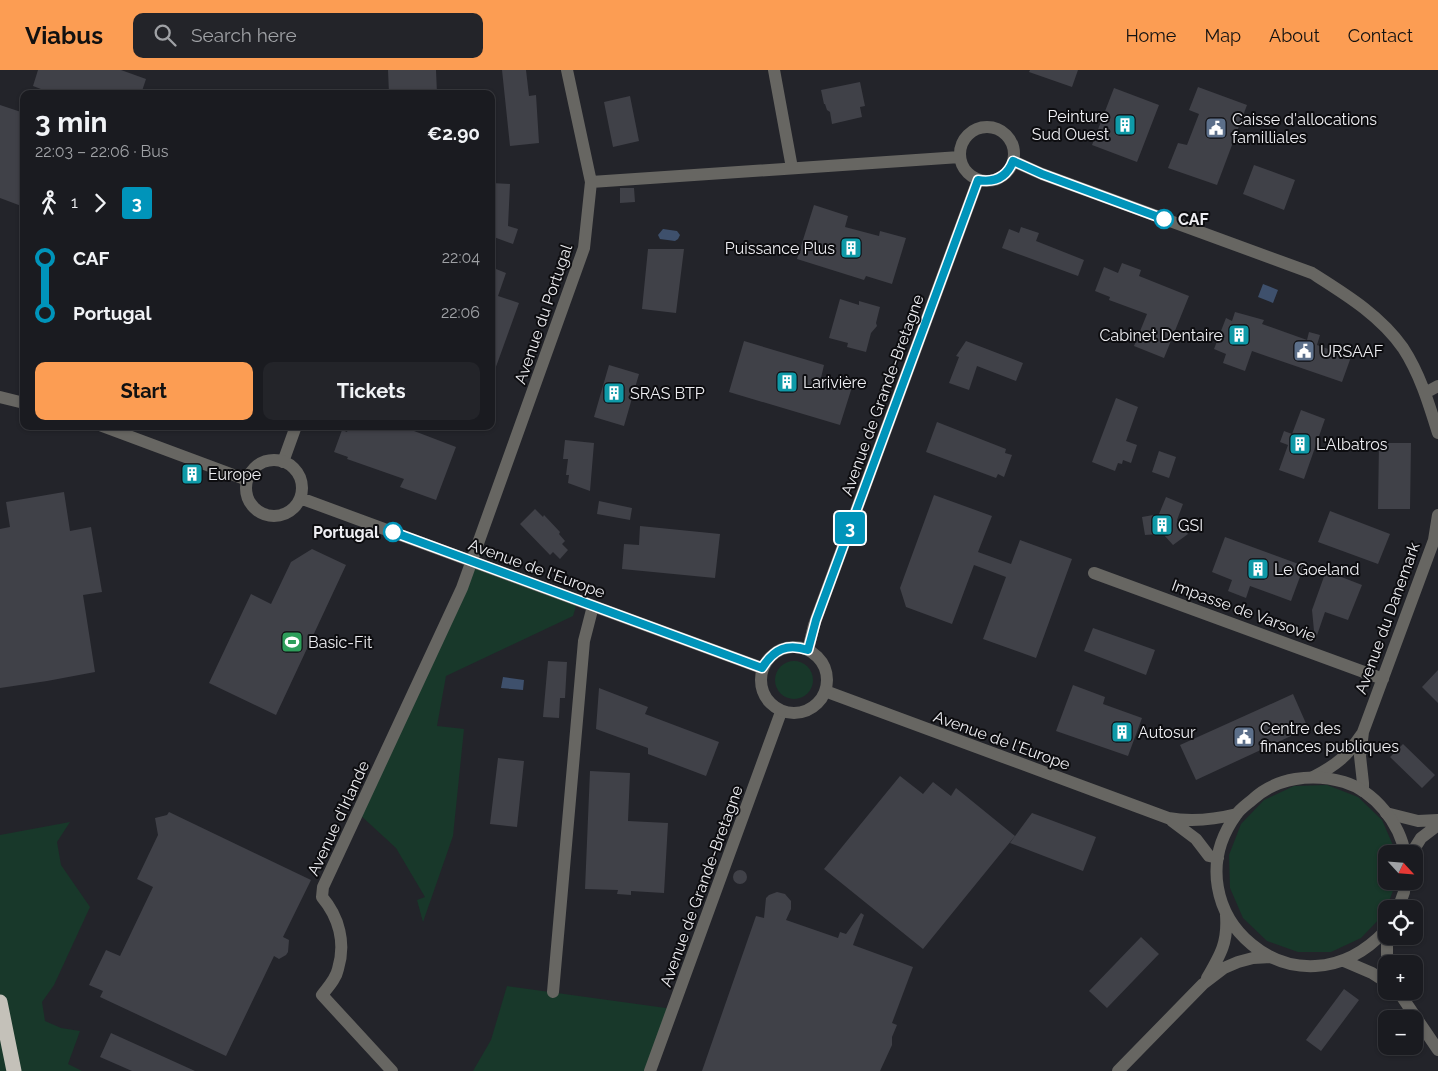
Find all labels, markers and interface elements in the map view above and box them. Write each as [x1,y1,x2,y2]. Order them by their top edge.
search box [133,13,483,58]
text: Viabus [25,21,103,50]
icon: search [151,21,179,49]
text: Search here [191,24,297,46]
text: Home [1125,25,1176,46]
text: Map [1204,25,1241,46]
text: About [1269,25,1320,46]
text: Contact [1348,25,1413,46]
text: 3 min [35,106,107,139]
place label: Peinture Sud Ouest [1032,107,1110,144]
place label: Caisse d'allocations familliales [1232,110,1377,147]
building icon: Peinture Sud Ouest [1113,113,1137,137]
public building icon: Caisse d'allocations familliales [1204,116,1228,140]
text: €2.90 [427,122,480,144]
text: 22:03 – 22:06 · Bus [35,142,169,161]
icon: walk [35,189,63,217]
icon: forward [86,189,114,217]
text: 3 [132,192,142,213]
text: 1 [71,193,78,212]
marker: CAF [1154,209,1174,229]
place label: CAF [1178,210,1209,229]
building icon: Puissance Plus [839,236,863,260]
place label: Puissance Plus [725,239,835,258]
street label: Avenue du Portugal [511,241,577,387]
text: CAF [73,247,110,269]
text: 22:04 [442,248,480,267]
street label: Avenue de Grande-Bretagne [837,292,928,498]
text: Portugal [73,302,152,324]
text: 22:06 [441,303,480,322]
building icon: Cabinet Dentaire [1227,323,1251,347]
place label: Cabinet Dentaire [1099,326,1223,345]
public building icon: URSAAF [1292,339,1316,363]
place label: URSAAF [1320,342,1383,361]
button: Start [35,362,253,420]
button: Tickets [263,362,480,420]
building icon: Larivière [775,370,799,394]
place label: Larivière [803,373,866,392]
building icon: SRAS BTP [602,381,626,405]
place label: SRAS BTP [630,384,705,403]
building icon: L'Albatros [1288,432,1312,456]
place label: L'Albatros [1316,435,1388,454]
building icon: Europe [180,462,204,486]
place label: Europe [208,465,261,484]
line badge: 3 [834,512,866,544]
building icon: GSI [1150,513,1174,537]
place label: GSI [1178,516,1203,535]
text: 3 [845,517,855,538]
marker: Portugal [383,522,403,542]
place label: Portugal [313,523,380,542]
street label: Avenue de l'Europe [466,535,608,602]
street label: Avenue du Danemark [1351,539,1424,697]
building icon: Le Goeland [1246,557,1270,581]
place label: Le Goeland [1274,560,1359,579]
street label: Impasse de Varsovie [1169,576,1318,645]
sports icon: Basic-Fit [280,630,304,654]
place label: Basic-Fit [308,633,373,652]
street label: Avenue de l'Europe [931,707,1073,774]
place label: Centre des finances publiques [1260,719,1399,756]
building icon: Autosur [1110,720,1134,744]
place label: Autosur [1138,723,1196,742]
public building icon: Centre des finances publiques [1232,725,1256,749]
street label: Avenue d'Irlande [304,758,373,879]
street label: Avenue de Grande-Bretagne [656,783,747,989]
north arrow [1378,845,1422,890]
map controls [1378,845,1423,1055]
button: locate [1378,900,1423,945]
button: + [1378,955,1423,1000]
button: − [1378,1010,1423,1055]

